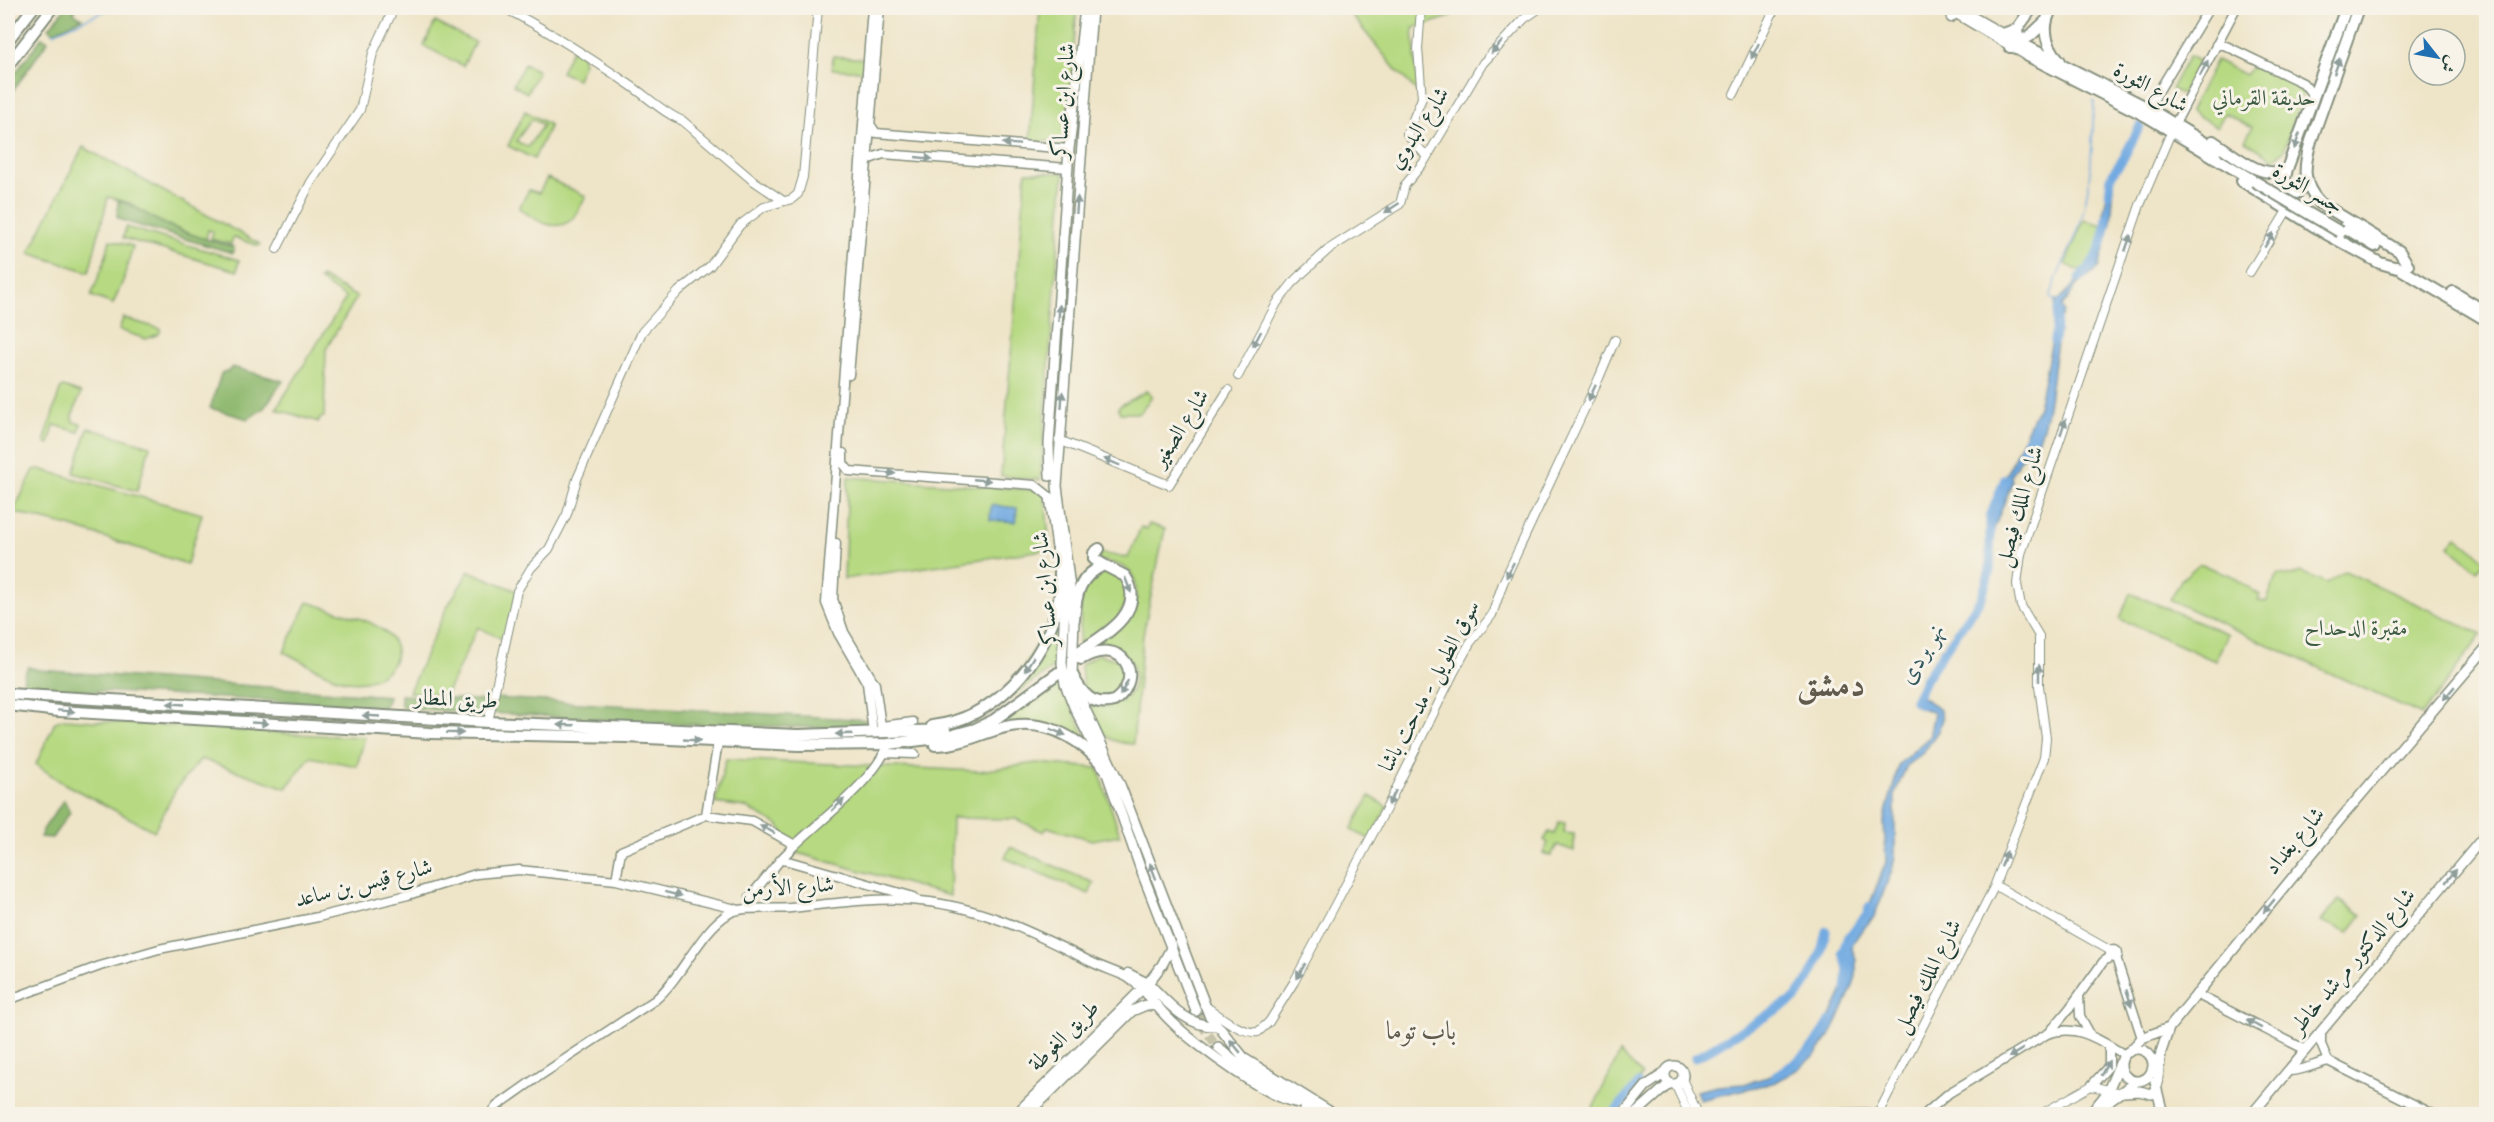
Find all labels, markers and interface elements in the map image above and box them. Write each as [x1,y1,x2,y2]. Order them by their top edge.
north arrow [2407,27,2467,87]
one-way arrow [1491,39,1504,54]
street label: شارع ابن عساكر [1045,42,1085,162]
one-way arrow [1750,42,1759,59]
text: ش [2434,51,2462,76]
street label: شارع الثورة [2107,55,2193,123]
one-way arrow [2332,57,2342,75]
one-way arrow [2199,60,2209,77]
street label: شارع البدوي [1381,81,1459,177]
park label: حديقة القرماني [2212,84,2316,116]
one-way arrow [2291,132,2301,150]
one-way arrow [1001,139,1020,149]
one-way arrow [914,153,933,163]
street label: جسر الثورة [2265,156,2349,224]
one-way arrow [1072,196,1082,215]
one-way arrow [1384,203,1401,214]
one-way arrow [2264,231,2274,248]
one-way arrow [2124,234,2133,252]
one-way arrow [1055,303,1064,322]
one-way arrow [1252,331,1262,348]
street label: شارع الصغير [1144,383,1219,476]
one-way arrow [1588,385,1597,402]
one-way arrow [1057,390,1067,409]
one-way arrow [2059,418,2069,436]
street label: شارع الملك فيصل [1988,443,2054,571]
one-way arrow [1104,458,1121,467]
one-way arrow [877,468,896,478]
one-way arrow [973,476,992,485]
street label: شارع ابن عساكر [1026,530,1068,650]
one-way arrow [1505,561,1515,579]
one-way arrow [1124,576,1134,594]
street label: سوق الطويل - مدحت باشا [1372,595,1490,779]
park label: مقبرة الدحداح [2304,614,2408,647]
water label: نهر بردى [1891,617,1955,691]
one-way arrow [1024,656,1035,672]
district label: دمشق [1797,662,1865,711]
one-way arrow [2034,663,2044,682]
one-way arrow [1119,680,1129,697]
street label: طريق المطار [411,683,499,719]
one-way arrow [2443,685,2456,700]
one-way arrow [167,700,186,709]
one-way arrow [56,707,75,716]
one-way arrow [361,711,380,720]
one-way arrow [251,718,270,727]
one-way arrow [556,721,575,730]
one-way arrow [1049,727,1067,737]
one-way arrow [446,728,465,738]
one-way arrow [835,729,854,739]
one-way arrow [682,736,701,745]
one-way arrow [1387,790,1396,807]
one-way arrow [830,798,845,812]
street label: شارع بغداد [2258,801,2334,883]
one-way arrow [758,824,775,834]
one-way arrow [2000,850,2009,868]
street label: شارع قيس بن ساعد [292,852,436,918]
one-way arrow [1148,862,1157,880]
street label: شارع الأرمن [741,868,835,908]
one-way arrow [2444,869,2457,884]
street label: شارع الدكتور مرشد خاطر [2282,882,2425,1044]
one-way arrow [664,889,682,899]
one-way arrow [2262,898,2275,914]
street label: شارع الملك فيصل [1887,914,1971,1040]
one-way arrow [1296,963,1306,980]
one-way arrow [2125,989,2134,1007]
street label: طريق الغوطة [1022,994,1108,1080]
district label: باب توما [1386,1014,1456,1051]
one-way arrow [2245,1019,2262,1029]
one-way arrow [1228,1038,1241,1054]
one-way arrow [2008,1048,2024,1059]
one-way arrow [2100,1059,2110,1076]

